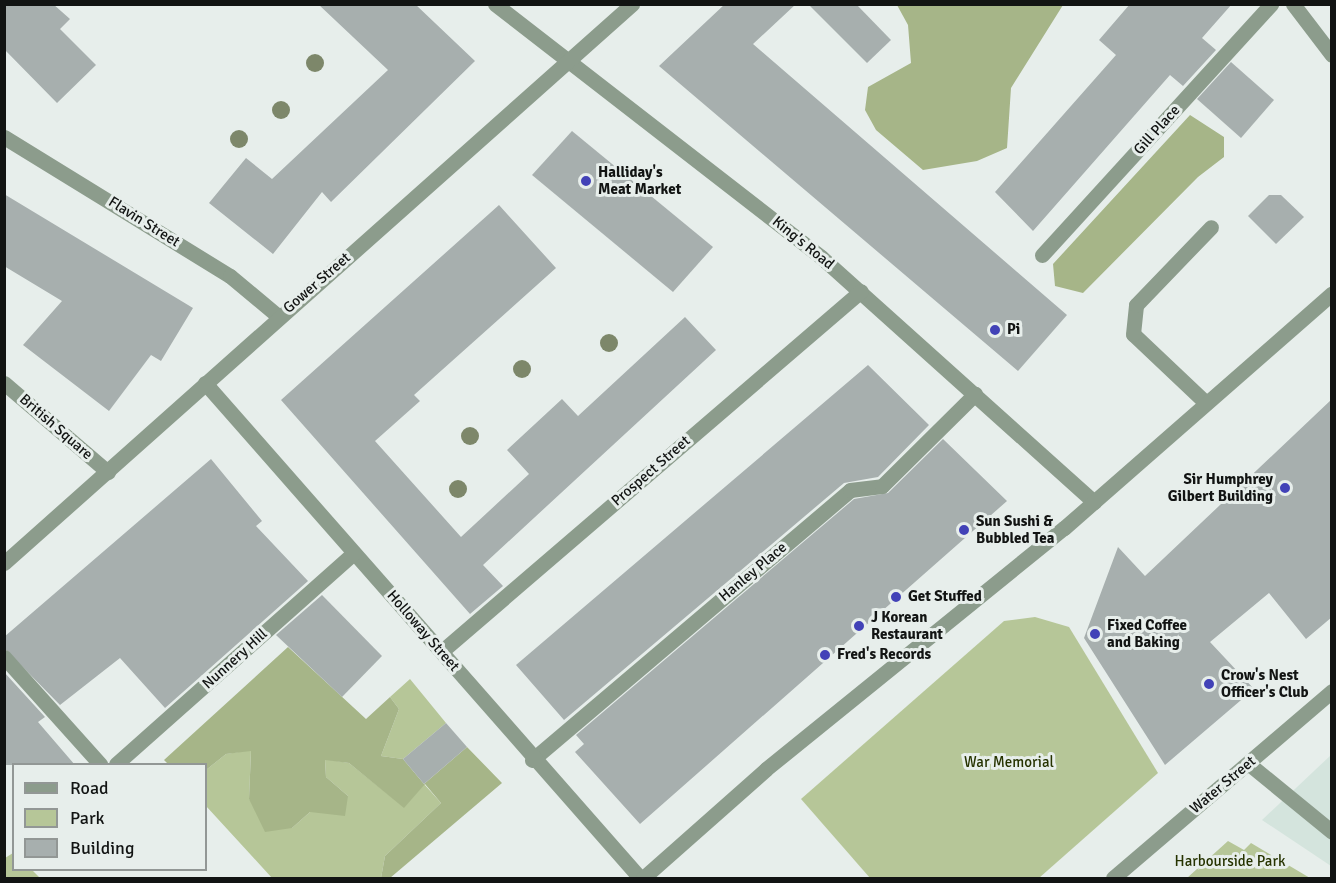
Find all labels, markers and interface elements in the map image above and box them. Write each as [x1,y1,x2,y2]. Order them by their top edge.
street label: Gill Place [1130,101,1184,159]
place label: Halliday's Meat Market [598,163,681,198]
marker: Halliday's Meat Market [579,174,593,188]
street label: Flavin Street [105,193,183,251]
street label: King's Road [769,213,837,273]
street label: Gower Street [280,249,354,317]
place label: Pi [1007,321,1020,339]
marker: Pi [988,323,1002,337]
street label: British Square [16,390,96,464]
street label: Prospect Street [608,432,694,510]
place label: Sir Humphrey Gilbert Building [1168,470,1273,505]
marker: Sir Humphrey Gilbert Building [1278,481,1292,495]
place label: Sun Sushi & Bubbled Tea [976,512,1054,547]
marker: Sun Sushi & Bubbled Tea [957,523,971,537]
street label: Hanley Place [716,539,790,605]
street label: Holloway Street [383,587,463,675]
place label: Get Stuffed [908,588,982,606]
marker: Get Stuffed [889,590,903,604]
place label: J Korean Restaurant [871,608,943,643]
place label: Fixed Coffee and Baking [1107,616,1187,651]
marker: J Korean Restaurant [852,619,866,633]
street label: Nunnery Hill [199,625,271,693]
marker: Fixed Coffee and Baking [1088,627,1102,641]
place label: Fred's Records [837,646,931,664]
marker: Fred's Records [818,648,832,662]
place label: Crow's Nest Officer's Club [1221,666,1309,701]
marker: Crow's Nest Officer's Club [1202,677,1216,691]
street label: Water Street [1187,752,1259,818]
park label: War Memorial [964,754,1054,772]
legend [12,763,207,871]
text: Road [70,777,109,799]
text: Park [70,807,105,829]
text: Building [70,837,134,859]
park label: Harbourside Park [1175,853,1285,871]

